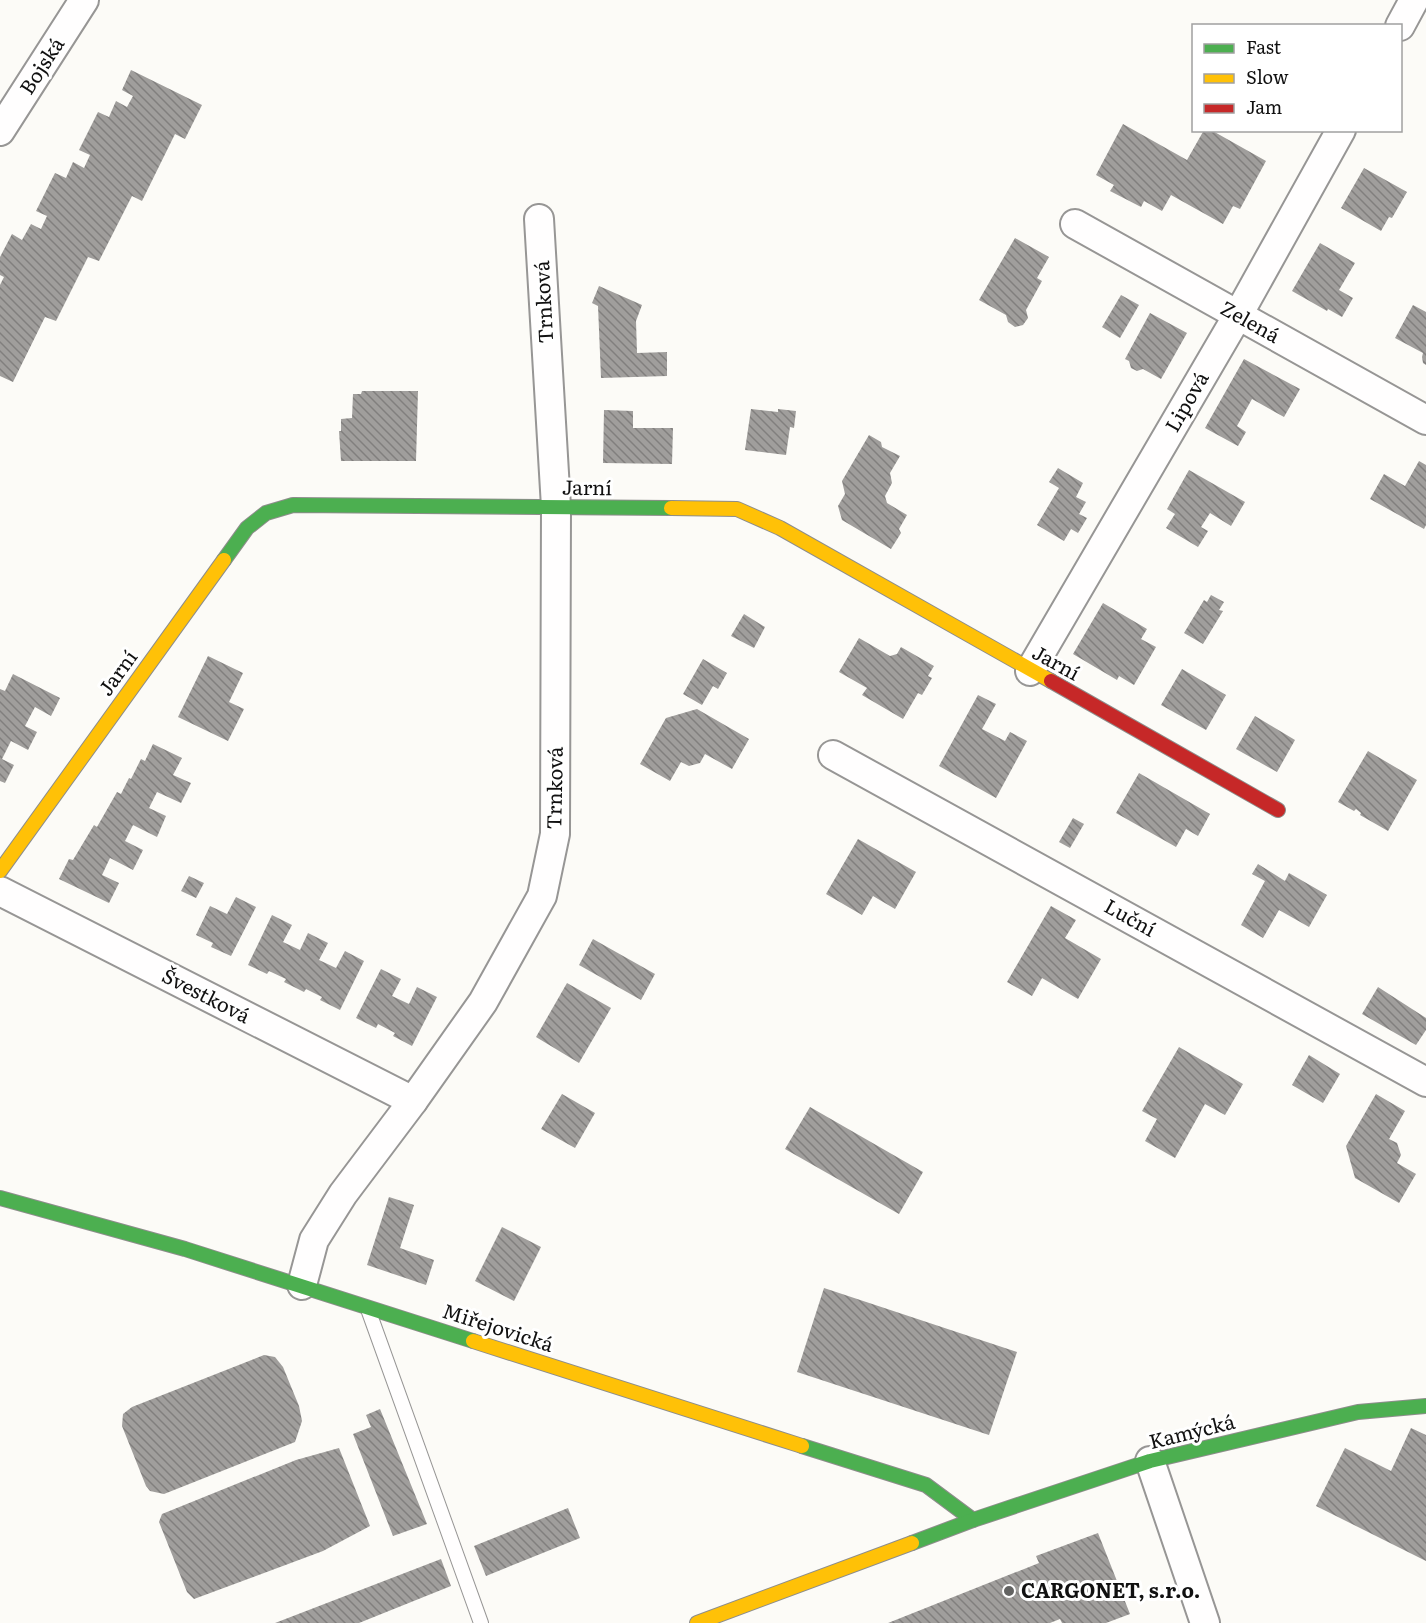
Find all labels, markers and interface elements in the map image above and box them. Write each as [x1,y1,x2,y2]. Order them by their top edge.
legend [1192,24,1402,132]
street label: Bojská [11,30,70,100]
text: Fast [1246,33,1282,60]
text: Slow [1246,63,1289,90]
text: Jam [1246,93,1282,120]
street label: Trnková [525,260,559,344]
street label: Zelená [1216,292,1286,349]
street label: Lipová [1156,365,1215,437]
street label: Jarní [562,471,613,501]
street label: Jarní [1028,636,1087,687]
street label: Jarní [89,642,143,701]
street label: Trnková [537,746,569,830]
street label: Luční [1100,890,1163,943]
street label: Švestková [157,959,257,1029]
street label: Miřejovická [439,1294,558,1358]
street label: Kamýcká [1145,1405,1238,1455]
place label: CARGONET, s.r.o. [1021,1574,1200,1604]
marker: CARGONET, s.r.o. [1002,1584,1016,1598]

